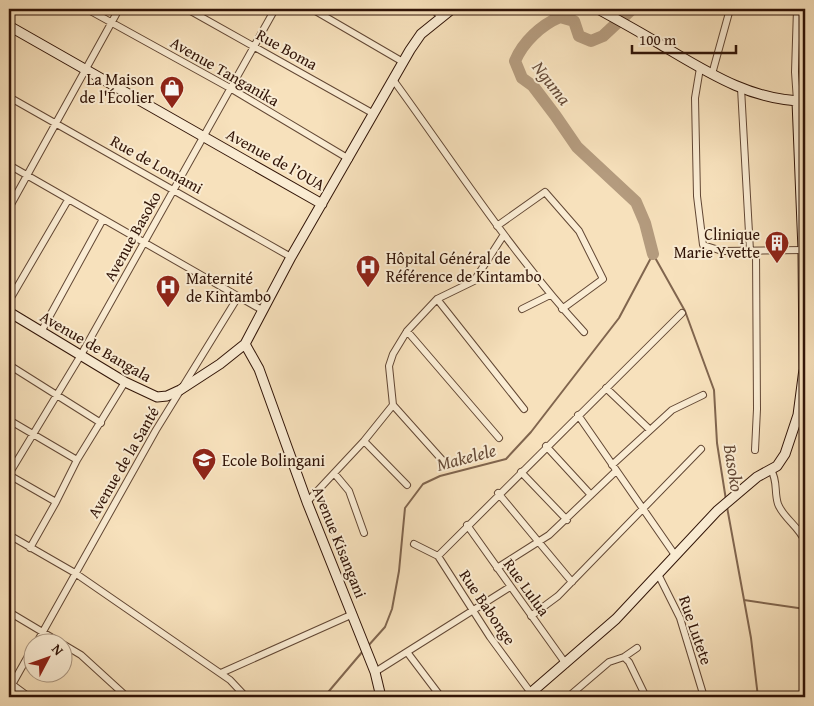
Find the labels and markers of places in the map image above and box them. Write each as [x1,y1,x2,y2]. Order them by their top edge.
place label: La Maison de l'Écolier [79,67,154,109]
shop icon: La Maison de l'Écolier [159,75,185,109]
place label: Clinique Marie Yvette [674,222,760,264]
building icon: Clinique Marie Yvette [764,230,790,264]
place label: Hôpital Général de Référence de Kintambo [386,246,542,288]
hospital icon: Hôpital Général de Référence de Kintambo [355,254,381,288]
place label: Maternité de Kintambo [186,266,271,308]
hospital icon: Maternité de Kintambo [155,274,181,308]
school or university icon: Ecole Bolingani [191,447,217,481]
place label: Ecole Bolingani [222,448,326,472]

